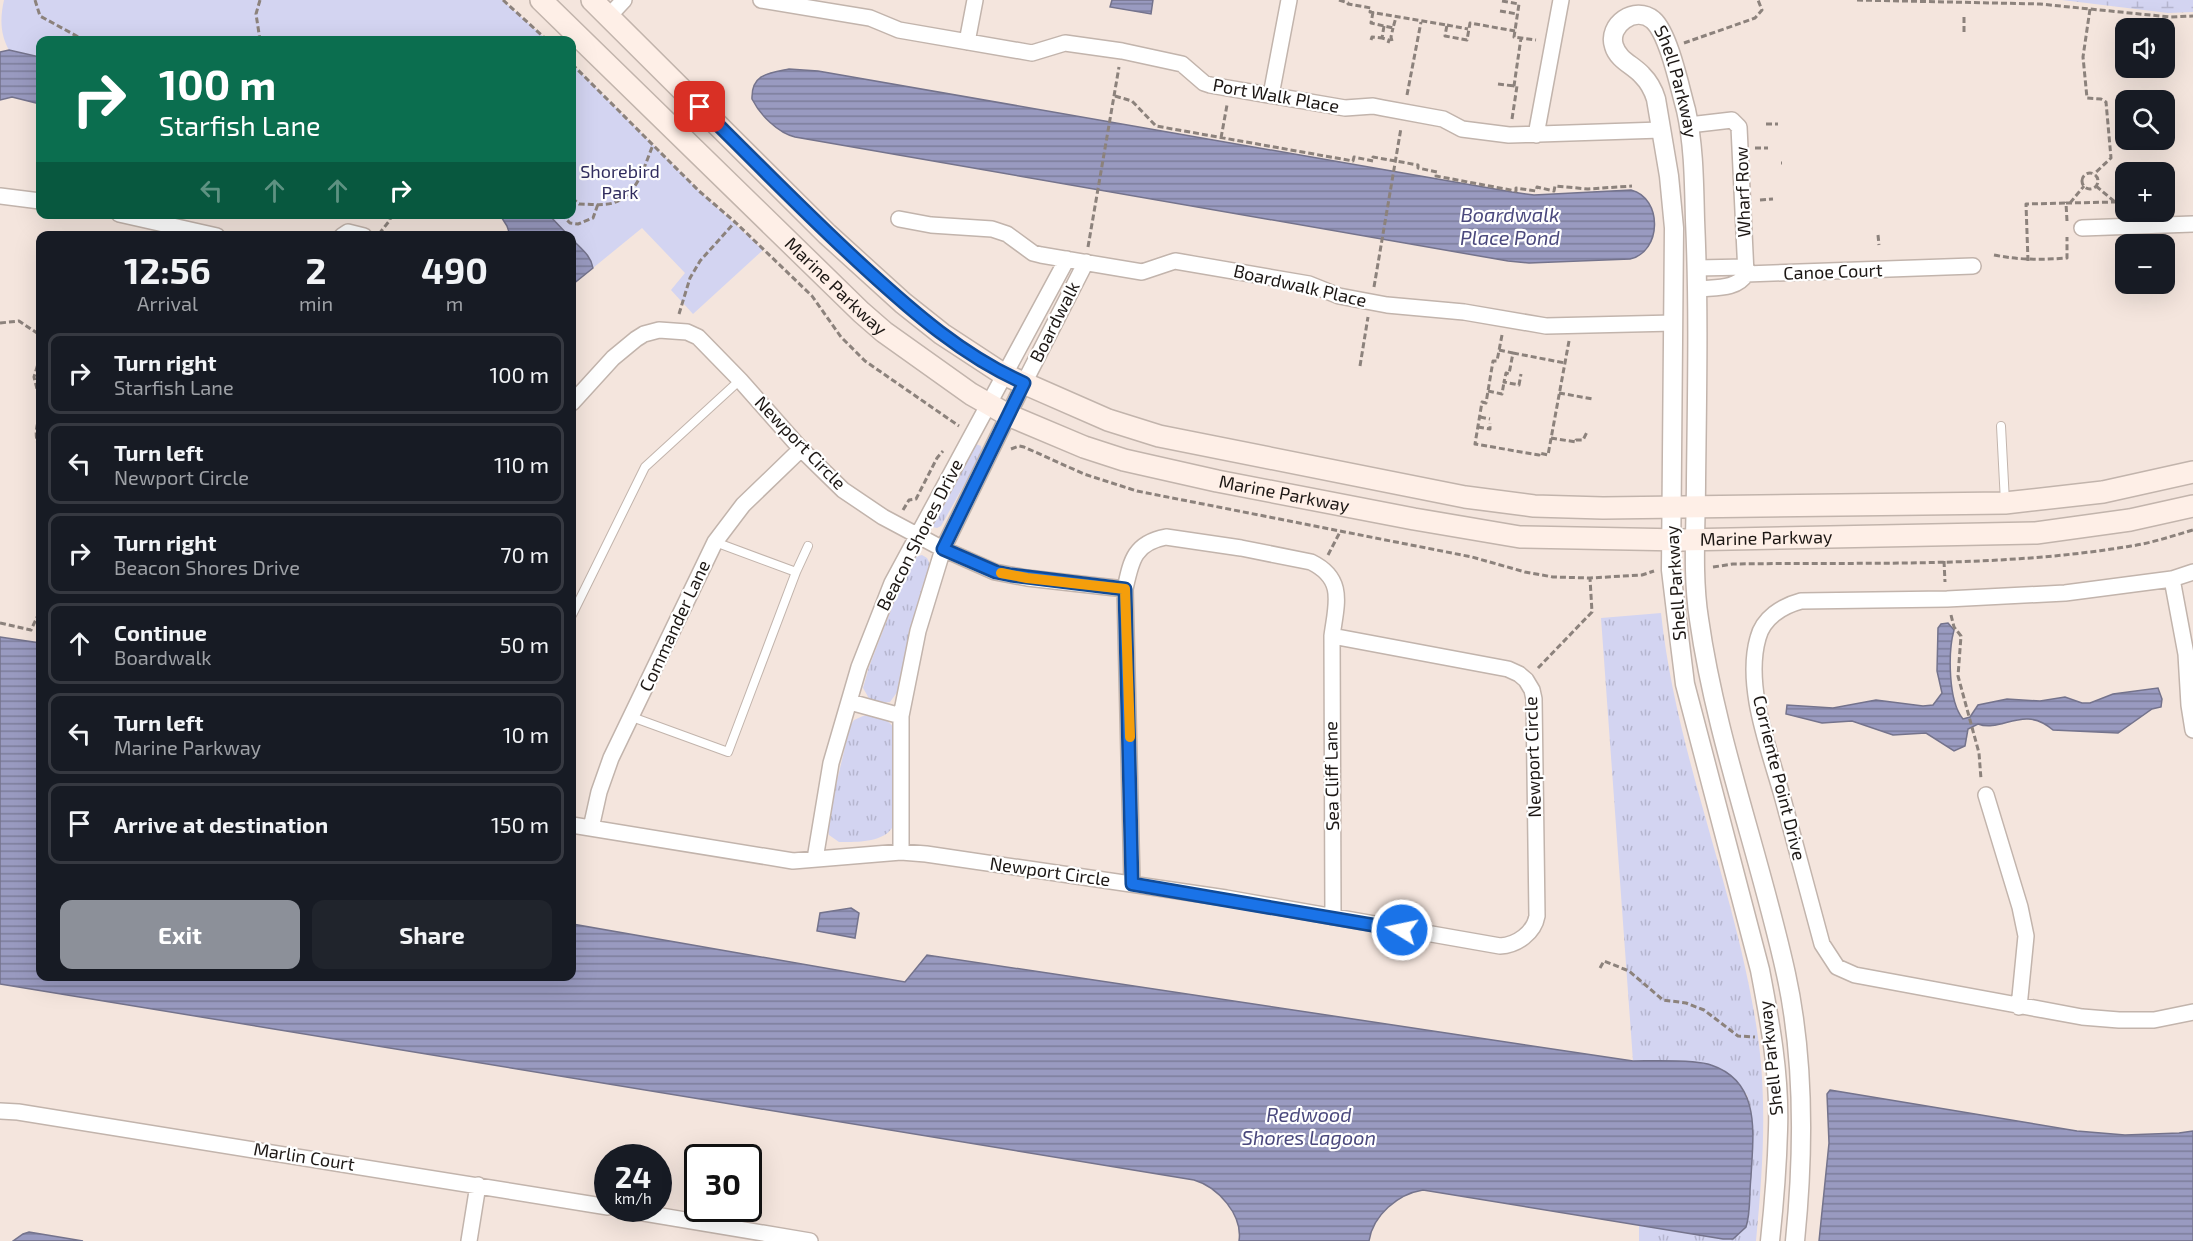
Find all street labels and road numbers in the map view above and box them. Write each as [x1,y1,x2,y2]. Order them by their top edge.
street label: Shell Parkway [1650,21,1703,140]
street label: Port Walk Place [1211,73,1341,117]
street label: Wharf Row [1729,146,1755,238]
street label: Marine Parkway [781,232,892,340]
street label: Canoe Court [1783,258,1883,284]
street label: Boardwalk Place [1232,259,1369,311]
street label: Boardwalk [1024,277,1084,366]
street label: Newport Circle [751,391,851,494]
street label: Beacon Shores Drive [871,455,967,614]
street label: Marine Parkway [1217,470,1352,516]
street label: Shell Parkway [1660,524,1690,641]
street label: Marine Parkway [1700,525,1833,550]
street label: Commander Lane [634,556,714,695]
street label: Corriente Point Drive [1749,693,1811,863]
street label: Newport Circle [1519,696,1545,818]
street label: Sea Cliff Lane [1319,721,1343,831]
street label: Newport Circle [988,852,1112,890]
street label: Shell Parkway [1753,999,1787,1117]
street label: Marlin Court [252,1137,356,1175]

